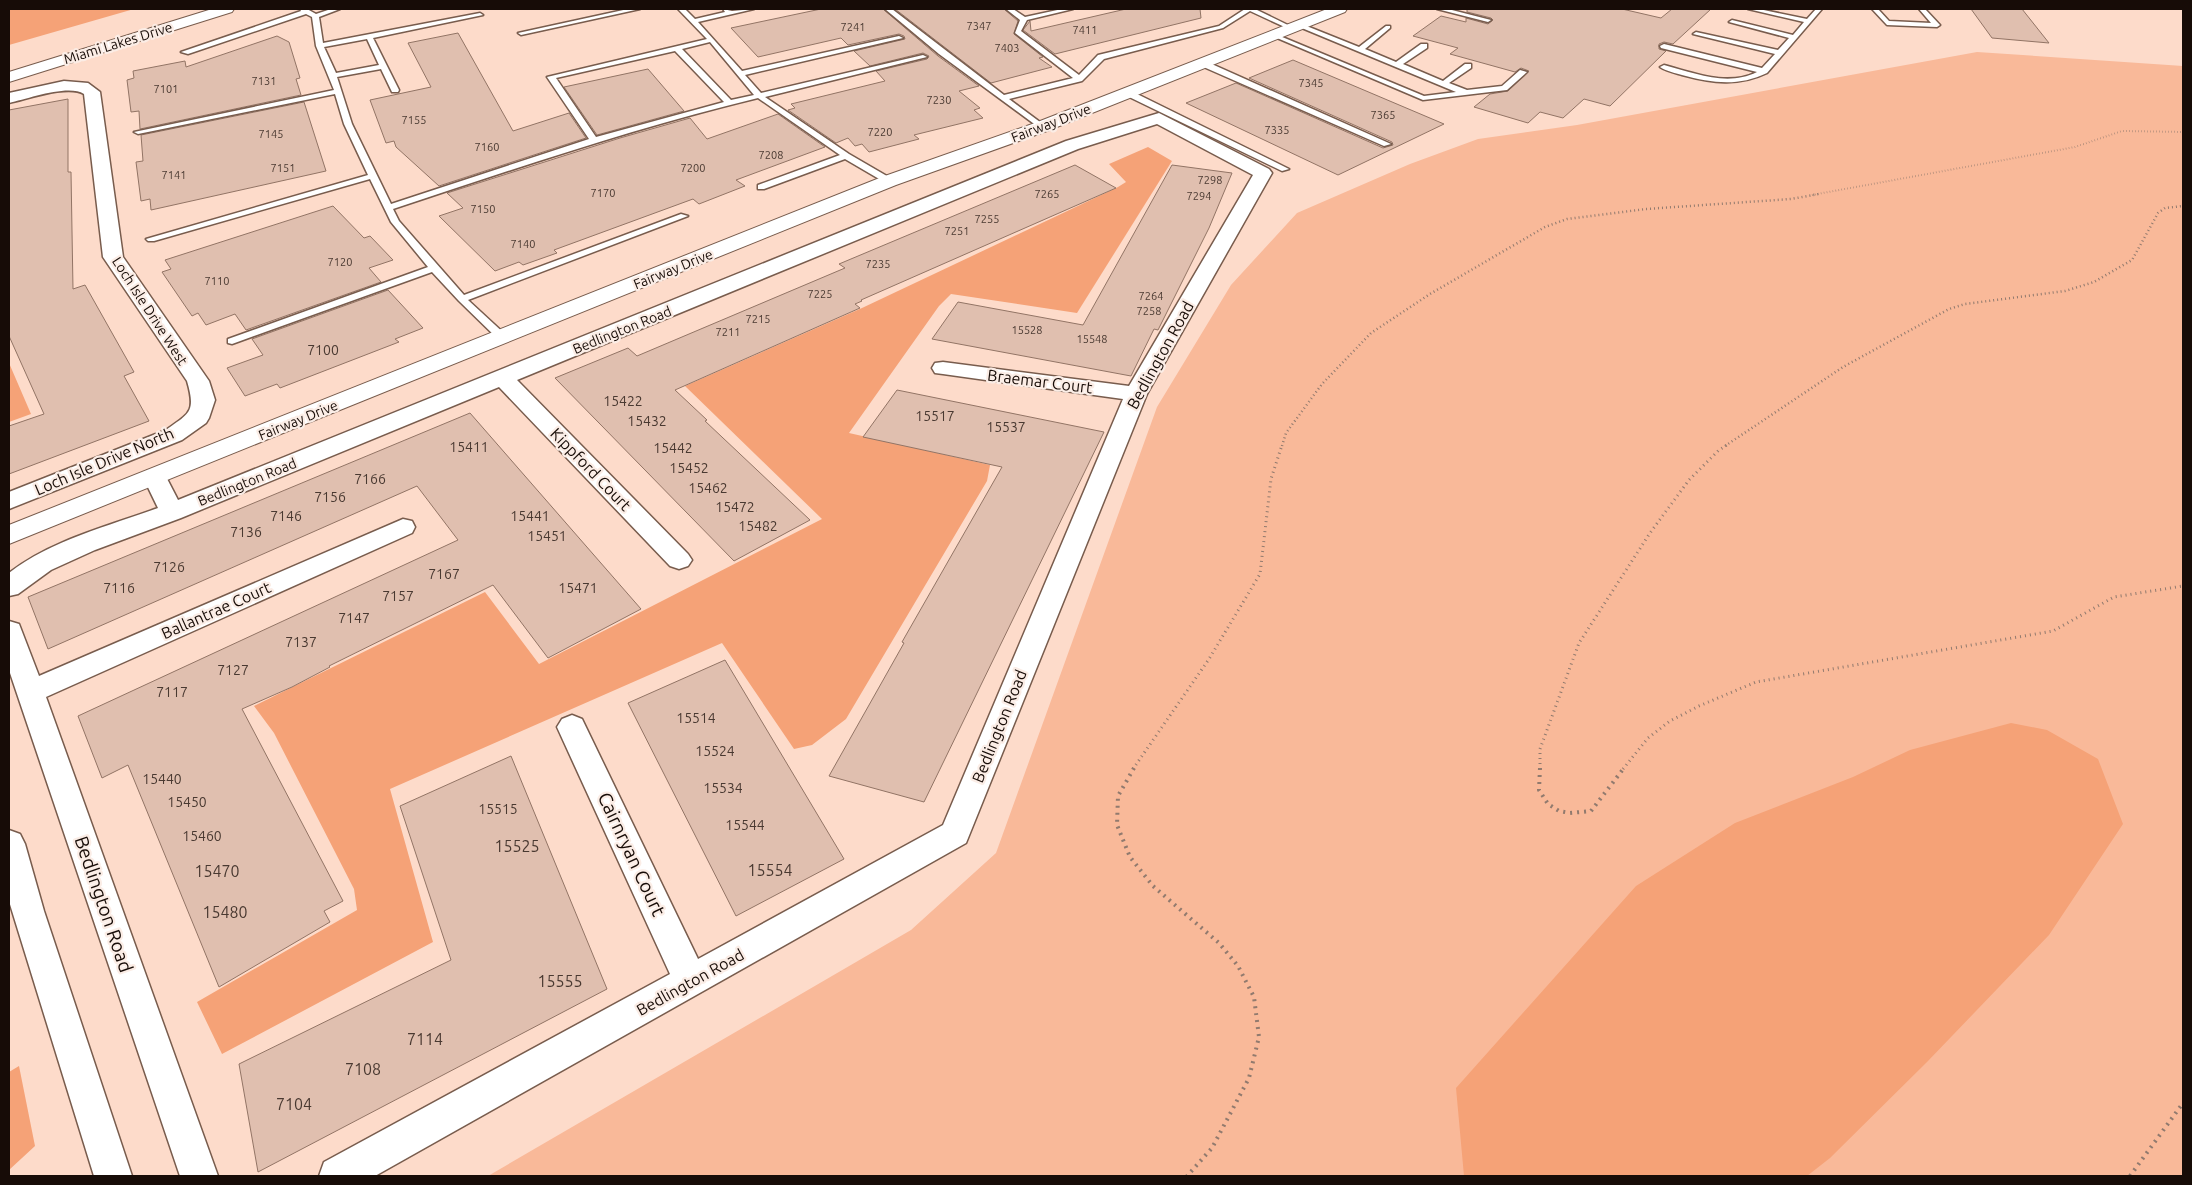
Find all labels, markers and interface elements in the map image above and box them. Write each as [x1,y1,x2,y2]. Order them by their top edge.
street label: Miami Lakes Drive [62,19,174,67]
house number: 7347 [967,20,991,32]
house number: 7241 [841,21,865,33]
house number: 7411 [1073,24,1097,36]
house number: 7403 [995,42,1019,54]
house number: 7131 [252,75,276,87]
house number: 7345 [1299,77,1323,89]
house number: 7101 [154,83,178,95]
house number: 7230 [927,94,951,106]
street label: Fairway Drive [1009,100,1093,146]
house number: 7365 [1371,109,1395,121]
house number: 7155 [402,114,426,126]
house number: 7335 [1265,124,1289,136]
house number: 7220 [868,126,892,138]
house number: 7145 [259,128,283,140]
house number: 7160 [475,141,499,153]
house number: 7208 [759,149,783,161]
house number: 7151 [271,162,295,174]
house number: 7200 [681,162,705,174]
house number: 7141 [162,169,186,181]
house number: 7298 [1198,174,1222,186]
house number: 7170 [591,187,615,199]
house number: 7265 [1035,188,1059,200]
house number: 7294 [1187,190,1211,202]
house number: 7150 [471,203,495,215]
house number: 7255 [975,213,999,225]
house number: 7251 [945,225,969,237]
house number: 7140 [511,238,535,250]
street label: Fairway Drive [631,246,715,292]
street label: Loch Isle Drive West [109,254,191,368]
house number: 7120 [328,256,352,268]
house number: 7235 [866,258,890,270]
house number: 7110 [205,275,229,287]
house number: 7225 [808,288,832,300]
house number: 7264 [1139,290,1163,302]
street label: Bedlington Road [1123,298,1197,412]
street label: Bedlington Road [570,303,674,357]
house number: 7258 [1137,305,1161,317]
house number: 7215 [746,313,770,325]
house number: 15528 [1011,324,1043,336]
house number: 7211 [716,326,740,338]
house number: 15548 [1076,333,1108,345]
house number: 7100 [307,342,339,358]
street label: Braemar Court [986,366,1094,396]
house number: 15422 [603,393,643,409]
street label: Fairway Drive [256,397,340,443]
house number: 15517 [915,408,955,424]
house number: 15432 [627,413,667,429]
house number: 15537 [986,419,1026,435]
street label: Loch Isle Drive North [32,424,176,498]
street label: Kippford Court [547,424,635,515]
house number: 15411 [449,439,489,455]
house number: 15442 [653,440,693,456]
street label: Bedlington Road [195,455,299,509]
house number: 15452 [669,460,709,476]
house number: 7166 [354,471,386,487]
house number: 15462 [688,480,728,496]
house number: 7156 [314,489,346,505]
house number: 15472 [715,499,755,515]
house number: 7146 [270,508,302,524]
house number: 15441 [510,508,550,524]
house number: 15482 [738,518,778,534]
house number: 7136 [230,524,262,540]
house number: 15451 [527,528,567,544]
house number: 7126 [153,559,185,575]
house number: 7167 [428,566,460,582]
street label: Ballantrae Court [159,578,274,642]
house number: 7116 [103,580,135,596]
house number: 15471 [558,580,598,596]
house number: 7157 [382,588,414,604]
house number: 7147 [338,610,370,626]
house number: 7137 [285,634,317,650]
house number: 7127 [217,662,249,678]
street label: Bedlington Road [968,667,1030,785]
house number: 7117 [156,684,188,700]
house number: 15514 [676,710,716,726]
house number: 15524 [695,743,735,759]
house number: 15440 [142,771,182,787]
house number: 15534 [703,780,743,796]
street label: Cairnryan Court [594,789,671,920]
house number: 15450 [167,794,207,810]
house number: 15515 [478,801,518,817]
house number: 15544 [725,817,765,833]
house number: 15460 [182,828,222,844]
street label: Bedlington Road [70,833,138,975]
house number: 15525 [494,837,540,855]
house number: 15554 [747,861,793,879]
house number: 15470 [194,862,240,880]
house number: 15480 [202,903,248,921]
street label: Bedlington Road [633,945,747,1019]
house number: 15555 [537,972,583,990]
house number: 7114 [407,1030,443,1048]
house number: 7108 [345,1060,381,1078]
house number: 7104 [276,1095,312,1113]

